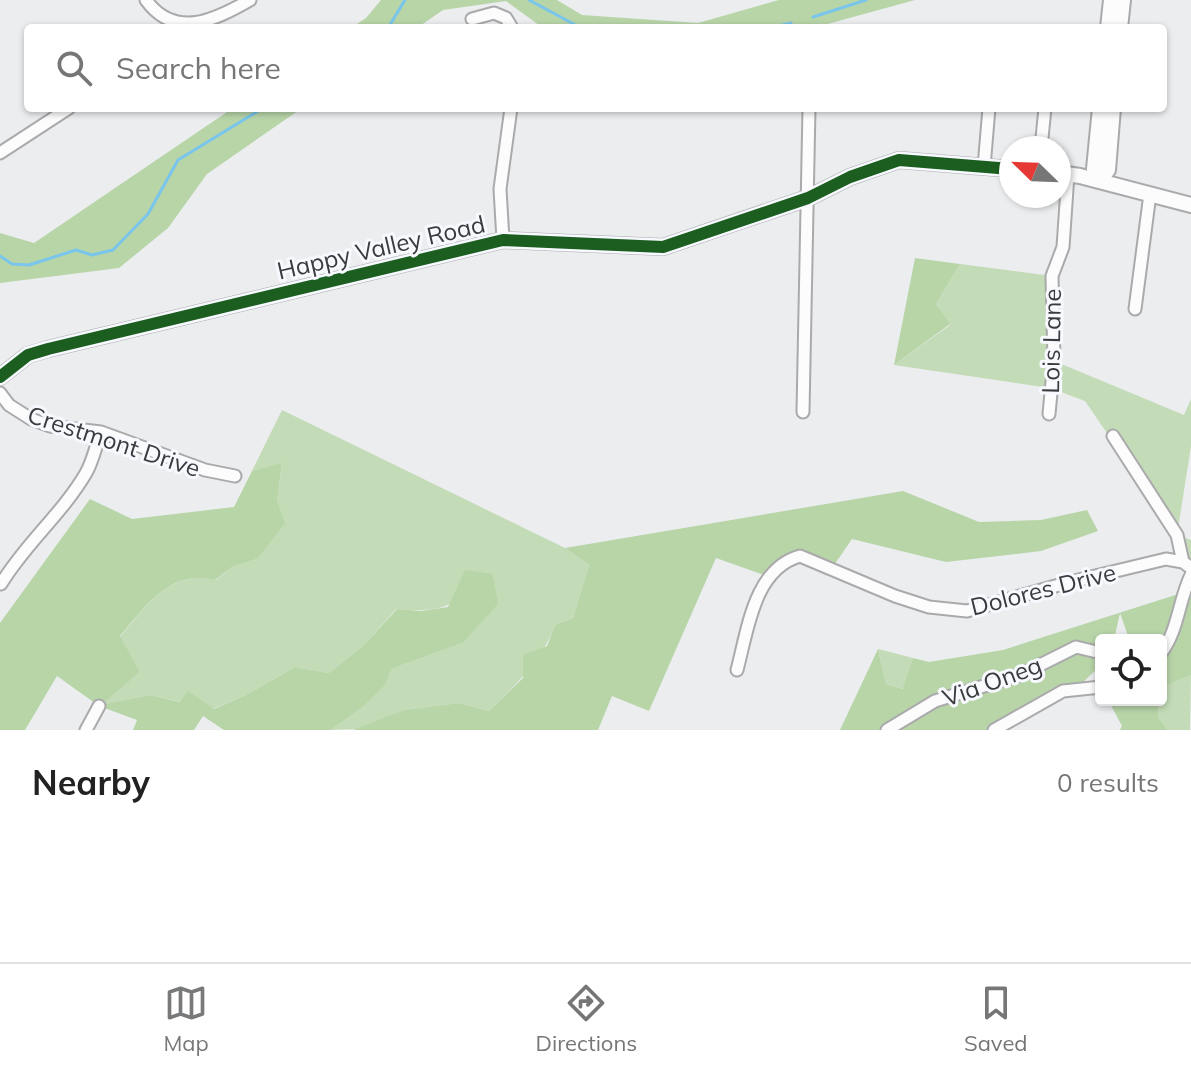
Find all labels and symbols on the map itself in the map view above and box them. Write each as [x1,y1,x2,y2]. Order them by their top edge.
north arrow [999,136,1071,208]
street label: Happy Valley Road [274,208,488,286]
street label: Lois Lane [1035,288,1067,394]
street label: Crestmont Drive [24,399,204,483]
street label: Dolores Drive [967,556,1119,622]
street label: Via Oneg [938,649,1046,713]

